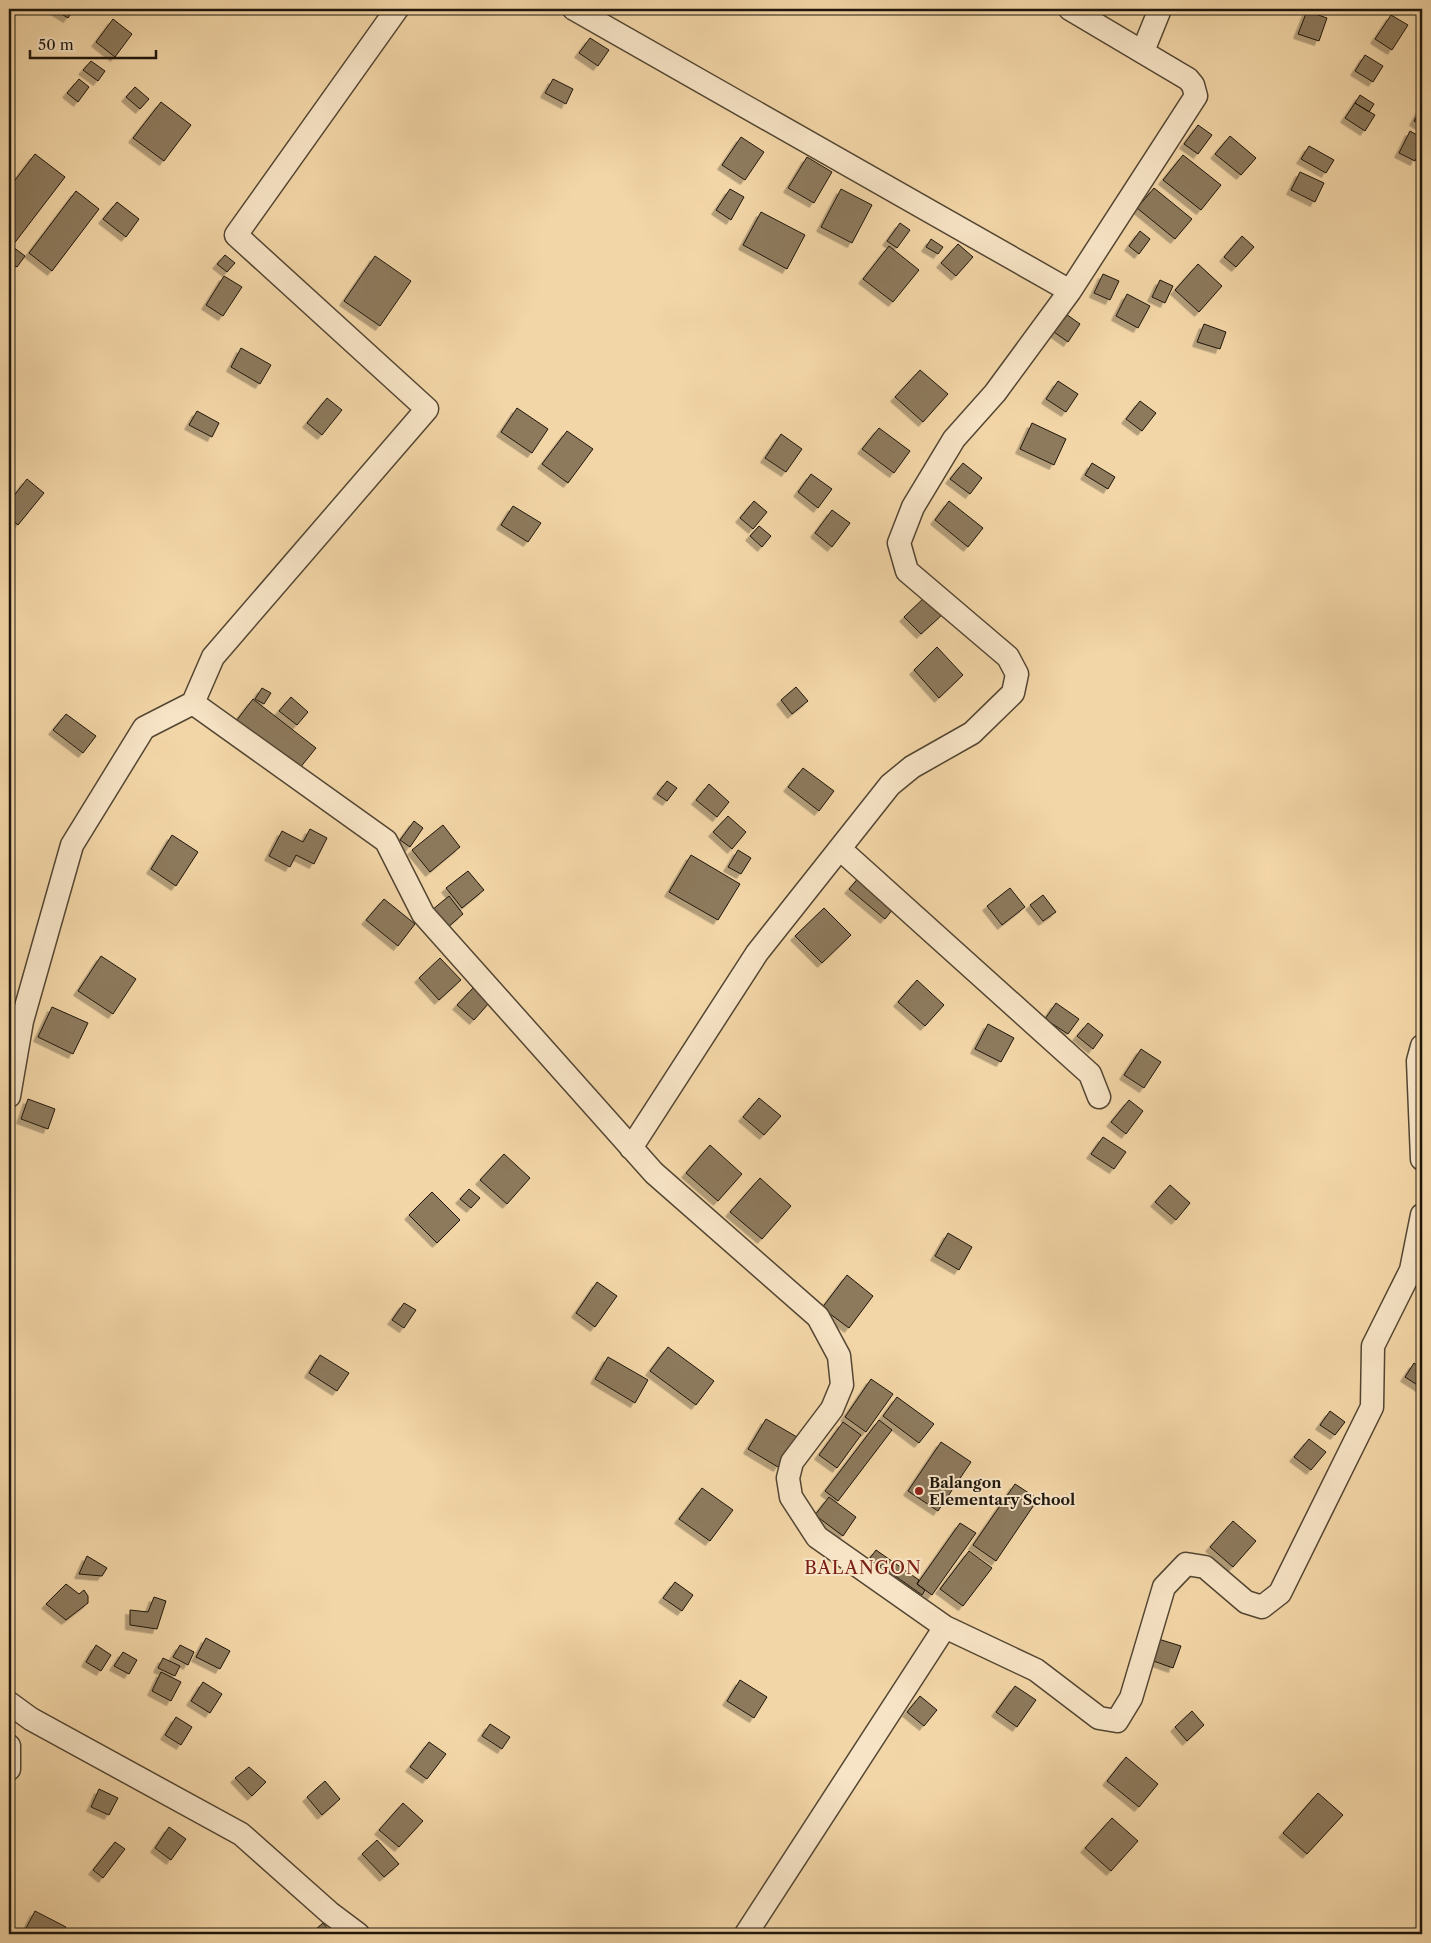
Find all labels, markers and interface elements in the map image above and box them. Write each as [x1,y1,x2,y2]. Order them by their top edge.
scale bar [30,28,156,60]
text: 50 m [38,35,74,54]
place label: Balangon Elementary School [929,1473,1075,1509]
marker: Balangon Elementary School [913,1485,925,1497]
district label: BALANGON [804,1557,922,1579]

